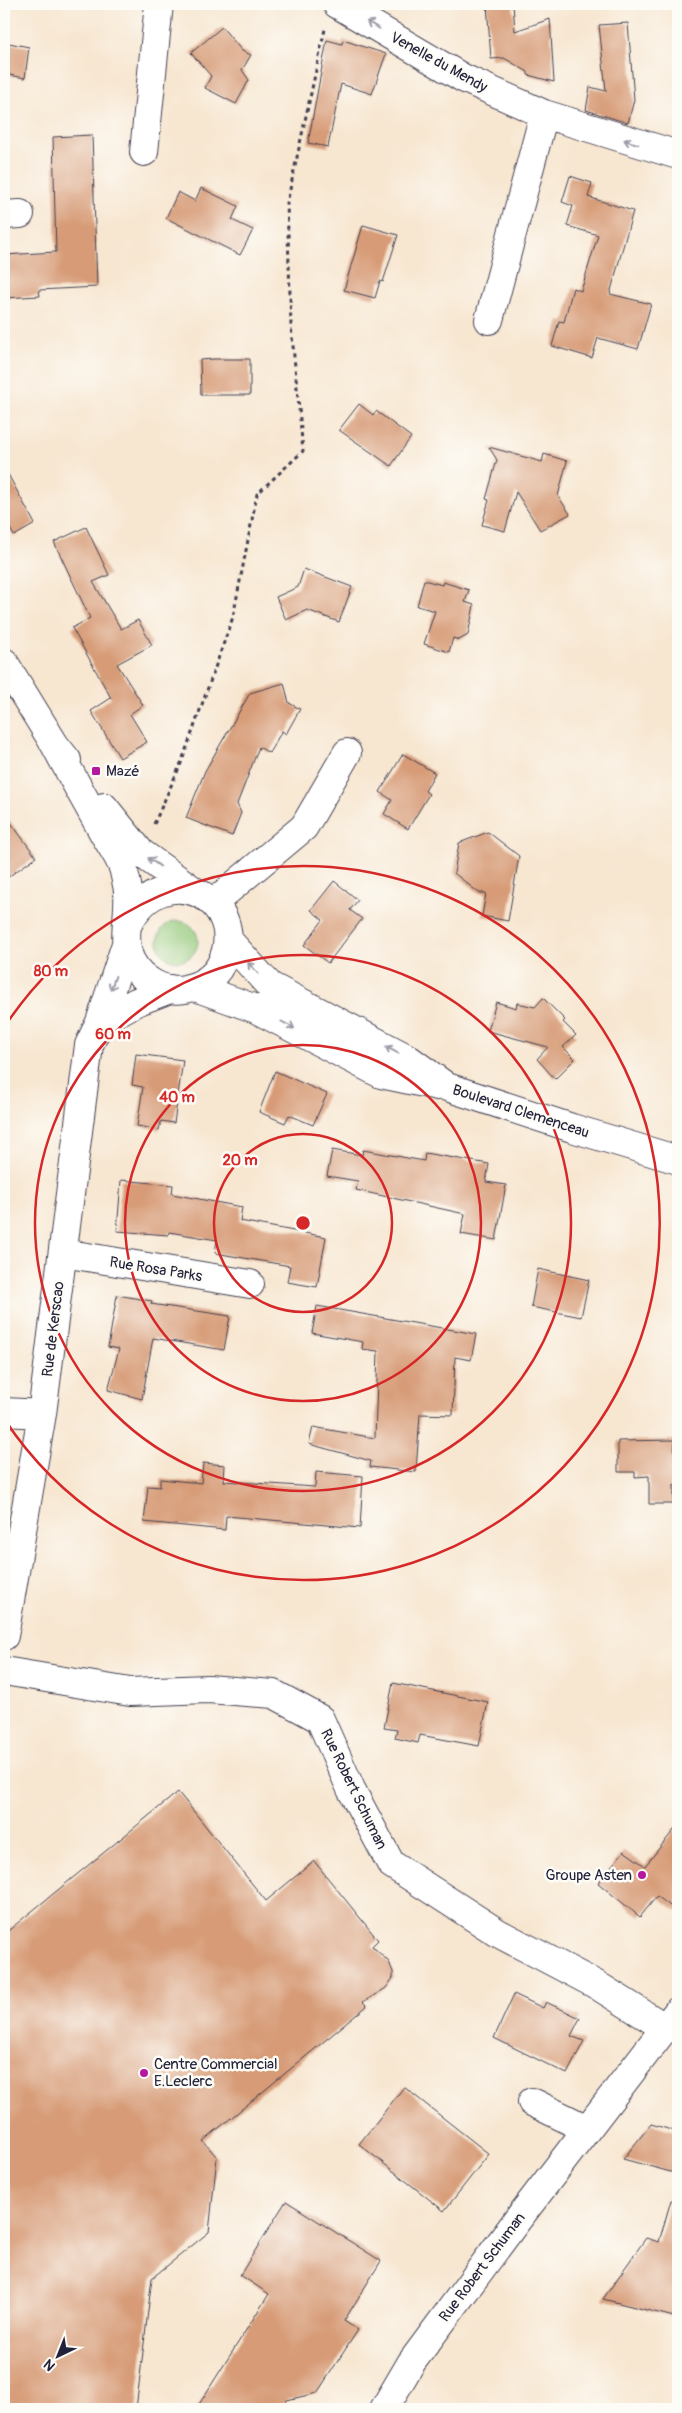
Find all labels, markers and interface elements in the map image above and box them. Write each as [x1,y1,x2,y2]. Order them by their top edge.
one-way arrow [366,19,380,29]
street label: Venelle du Mendy [387,28,491,97]
one-way arrow [624,136,640,146]
place label: Mazé [106,762,140,781]
marker: Mazé [90,765,102,777]
one-way arrow [147,857,161,867]
one-way arrow [248,961,259,974]
text: 80 m [34,962,68,981]
one-way arrow [108,975,117,990]
one-way arrow [280,1021,295,1031]
text: 60 m [95,1025,131,1044]
one-way arrow [385,1045,400,1055]
street label: Boulevard Clemenceau [450,1080,592,1143]
text: 40 m [159,1088,195,1107]
text: 20 m [222,1151,258,1170]
centre of rings [294,1214,312,1232]
street label: Rue Rosa Parks [108,1253,204,1286]
street label: Rue de Kerscao [38,1280,69,1378]
street label: Rue Robert Schuman [316,1726,391,1853]
place label: Groupe Asten [546,1866,632,1885]
marker: Groupe Asten [636,1869,648,1881]
place label: Centre Commercial E.Leclerc [154,2055,278,2091]
marker: Centre Commercial E.Leclerc [138,2067,150,2079]
street label: Rue Robert Schuman [435,2209,530,2326]
north arrow [32,2330,82,2380]
text: N [40,2356,59,2375]

